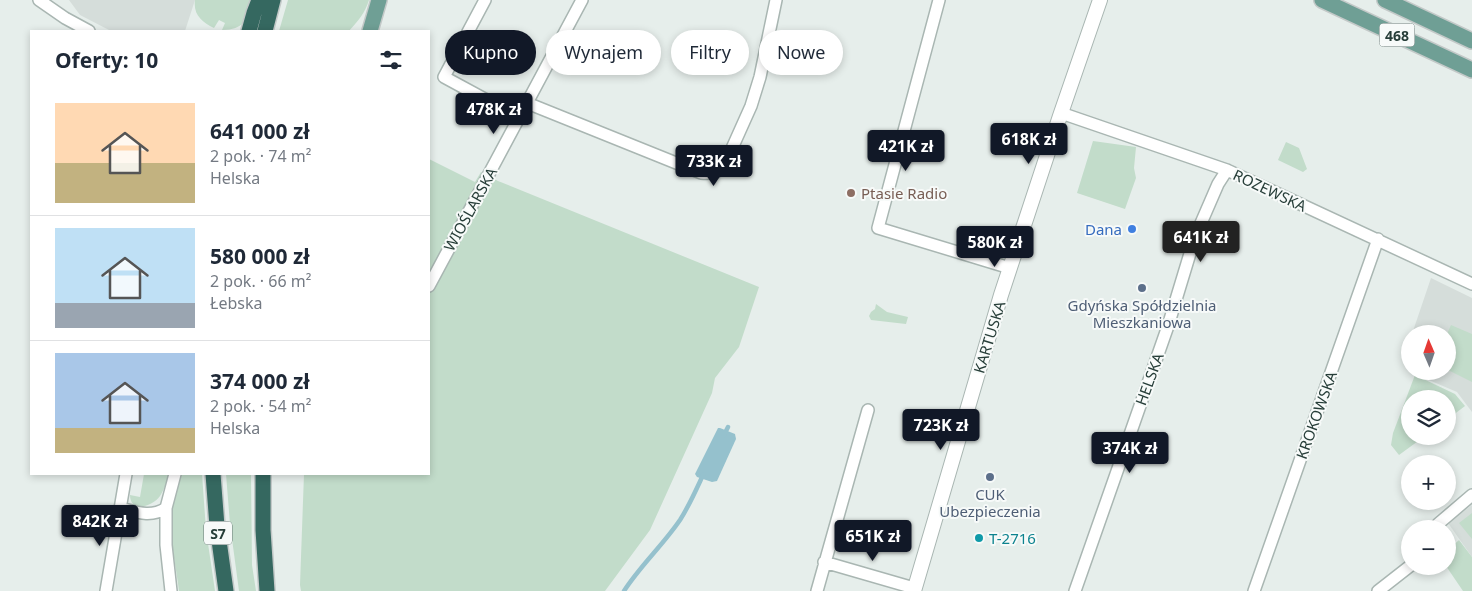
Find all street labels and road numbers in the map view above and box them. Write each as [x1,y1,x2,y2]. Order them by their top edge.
road number: 468 [1380,24,1414,46]
street label: WIOŚLARSKA [439,163,501,254]
street label: ROZEWSKA [1230,164,1310,216]
street label: KARTUSKA [969,298,1010,376]
street label: HELSKA [1130,350,1168,408]
street label: KROKOWSKA [1291,368,1341,462]
road number: S7 [204,522,232,544]

